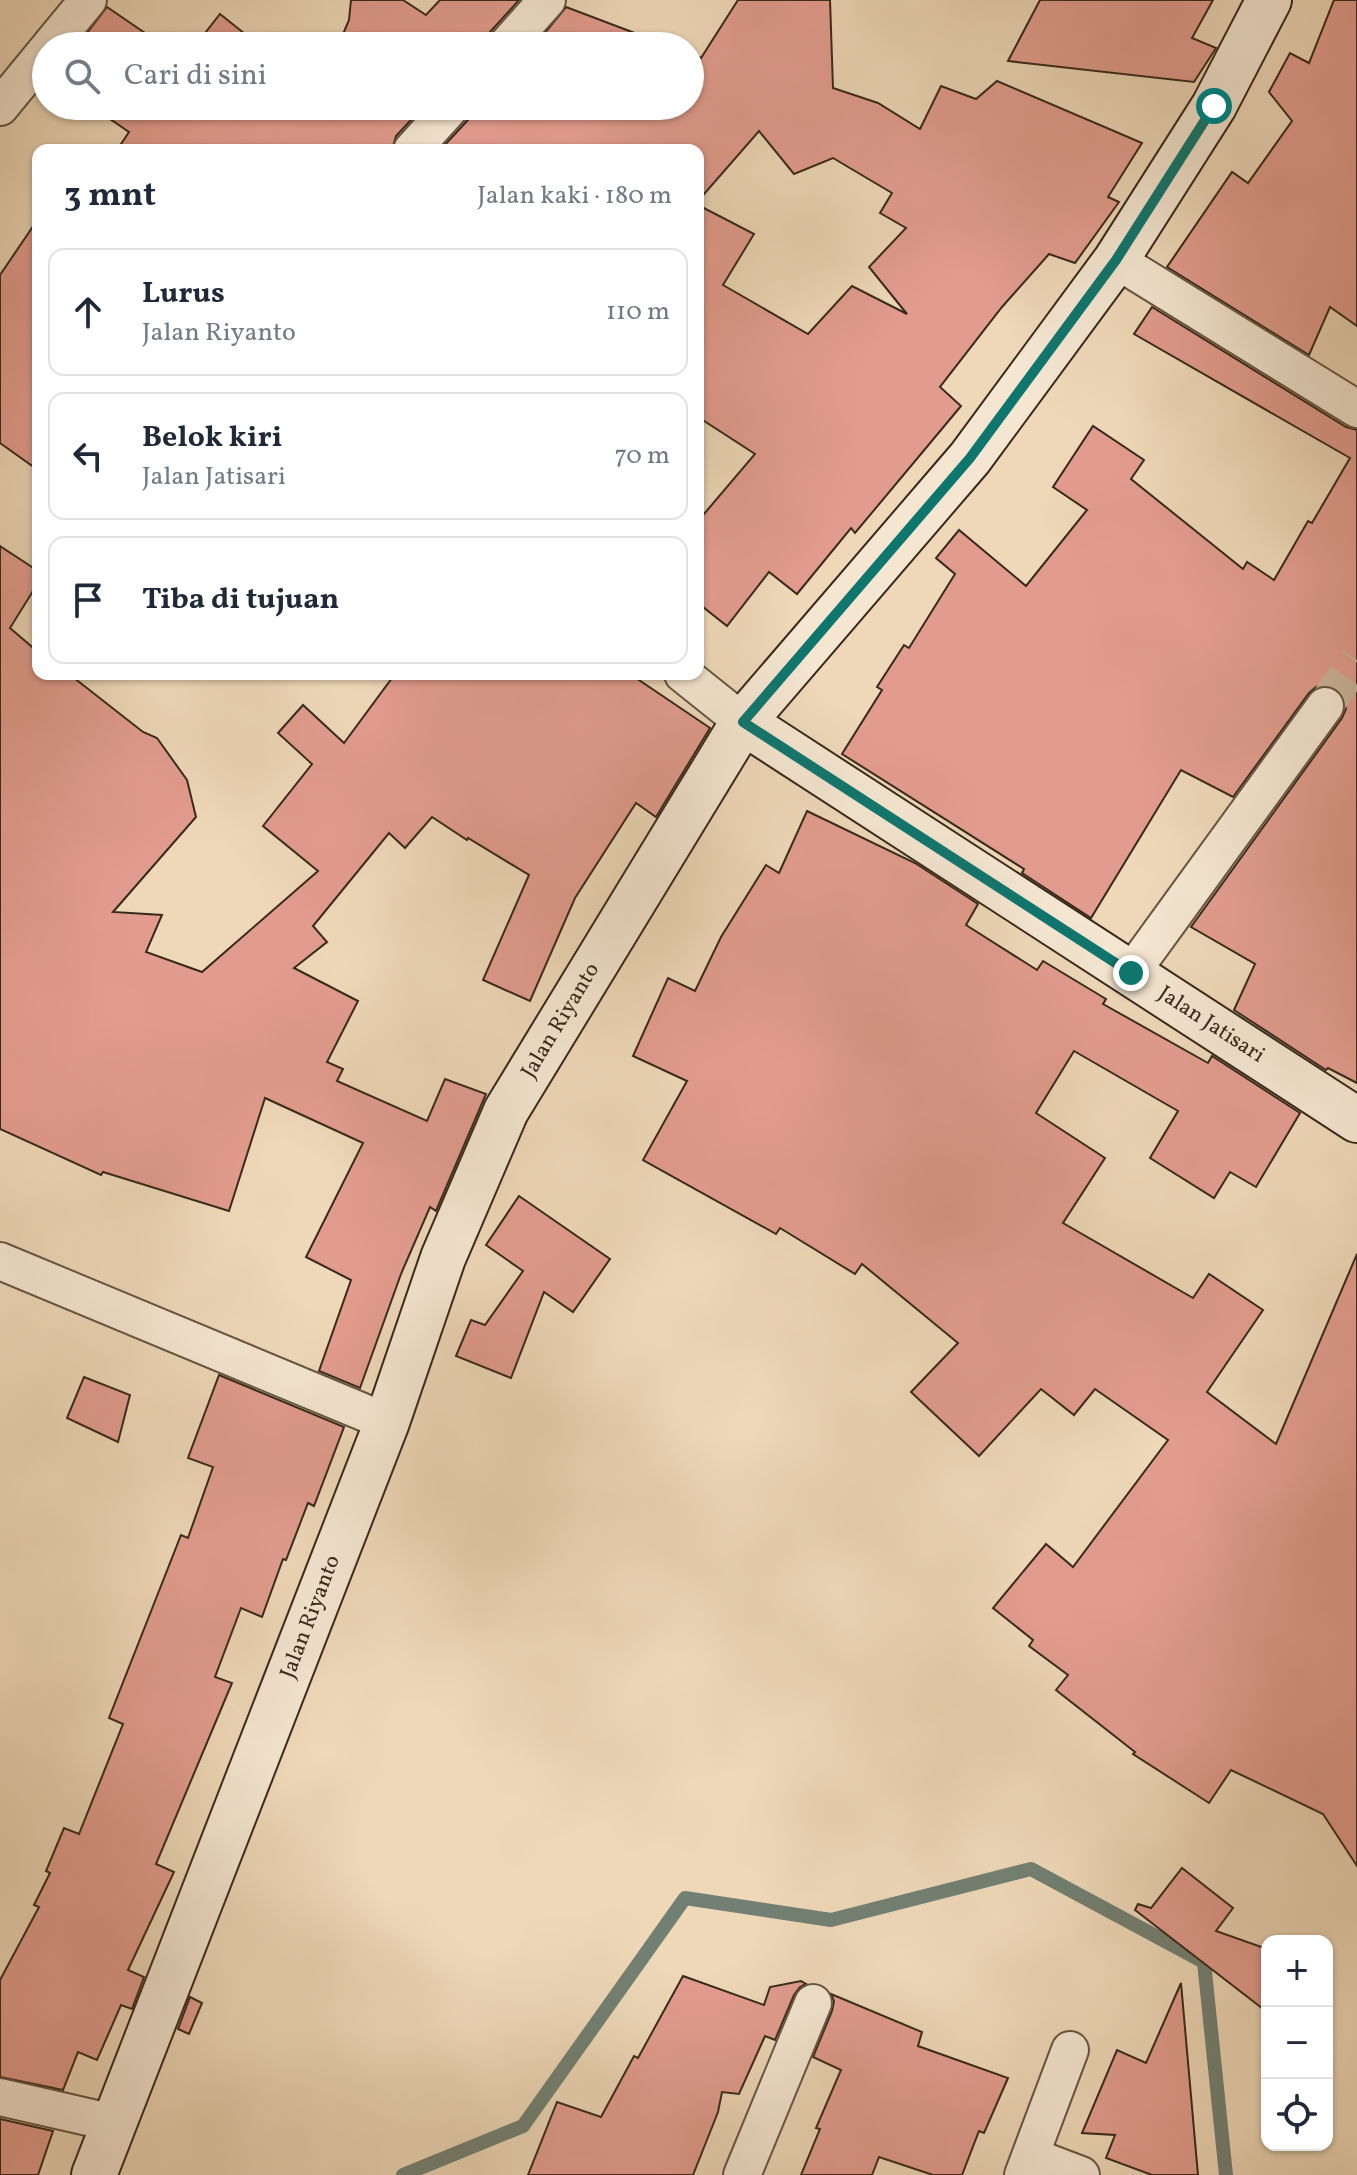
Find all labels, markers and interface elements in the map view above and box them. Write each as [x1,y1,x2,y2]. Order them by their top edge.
search box [32,32,704,120]
icon: search [60,54,104,98]
text: Cari di sini [124,55,267,97]
route start [1196,88,1232,124]
text: 3 mnt [64,173,156,220]
text: Jalan kaki · 180 m [477,178,672,214]
text: Lurus [142,273,225,315]
icon: ahead [66,290,110,334]
text: 110 m [606,294,670,330]
text: Jalan Riyanto [142,315,296,351]
text: Belok kiri [142,417,282,459]
icon: left [66,434,110,478]
text: 70 m [615,438,670,474]
text: Jalan Jatisari [142,459,286,495]
icon: arrive [66,578,110,622]
text: Tiba di tujuan [142,579,339,621]
route end [1113,955,1149,991]
street label: Jalan Riyanto [514,957,608,1085]
street label: Jalan Jatisari [1152,979,1270,1071]
street label: Jalan Riyanto [273,1551,349,1683]
map controls [1261,1935,1333,2151]
button: + [1261,1935,1333,2007]
button: − [1261,2007,1333,2079]
button: locate [1261,2079,1333,2151]

